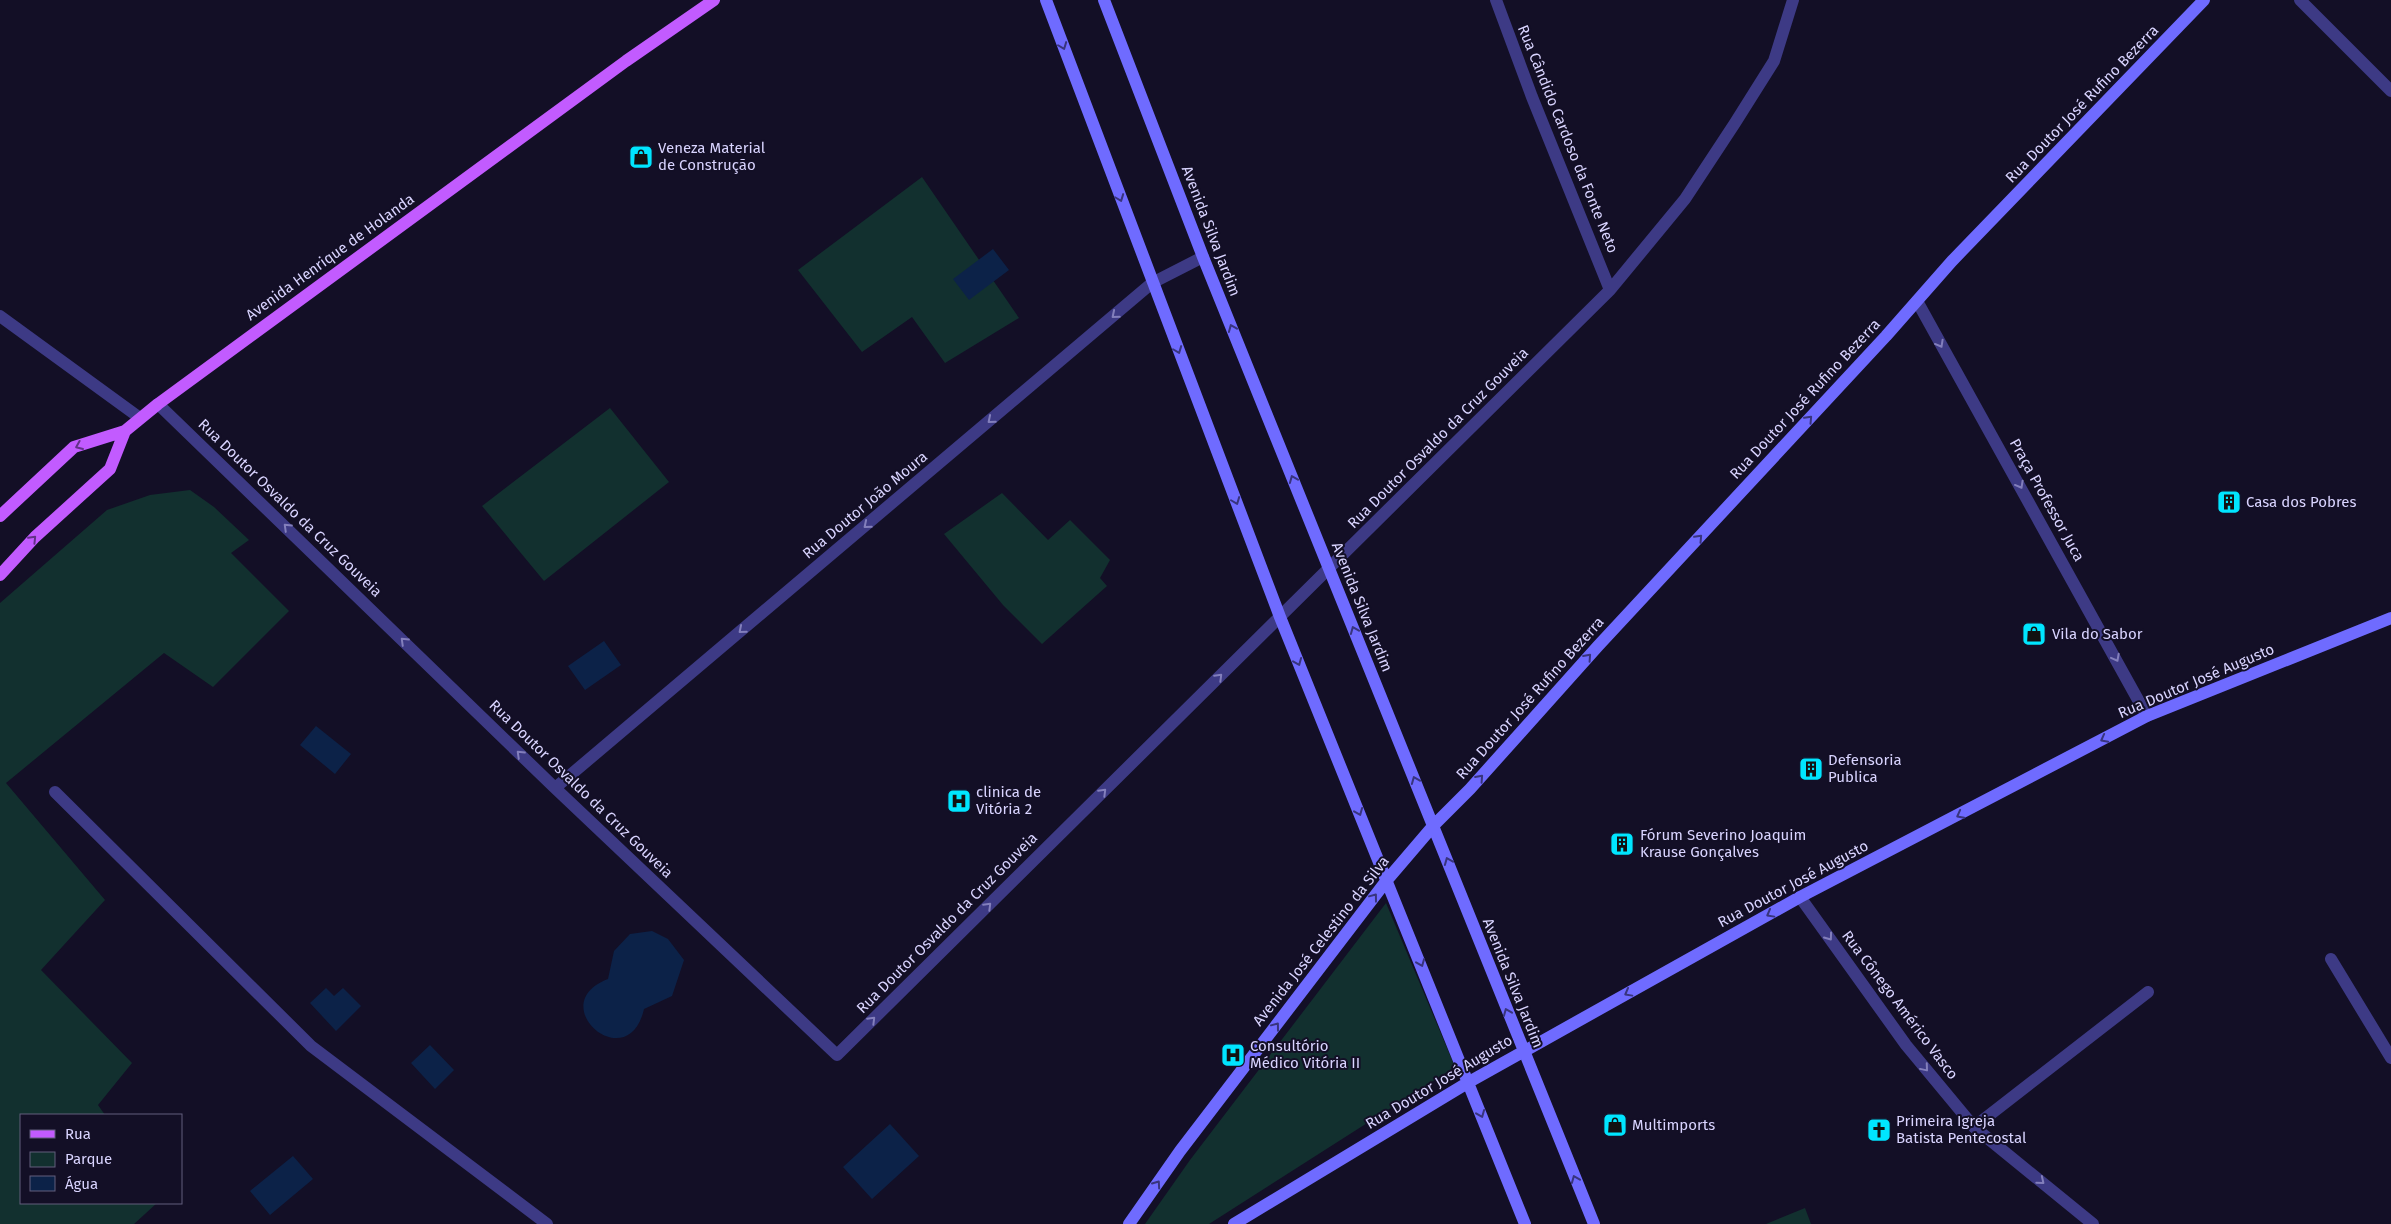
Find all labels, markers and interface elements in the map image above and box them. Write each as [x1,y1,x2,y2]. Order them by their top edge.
street label: Rua Doutor José Rufino Bezerra [2002,21,2162,187]
street label: Rua Cândido Cardoso da Fonte Neto [1514,22,1622,256]
one-way arrow [1057,41,1067,49]
place label: Veneza Material de Construção [658,139,766,174]
shop icon: Veneza Material de Construção [628,144,654,170]
street label: Avenida Silva Jardim [1178,163,1244,299]
street label: Avenida Henrique de Holanda [242,190,418,324]
one-way arrow [1114,193,1124,202]
one-way arrow [1111,309,1120,318]
street label: Rua Doutor José Rufino Bezerra [1726,315,1884,483]
one-way arrow [1228,325,1238,333]
one-way arrow [1934,338,1944,347]
street label: Rua Doutor Osvaldo da Cruz Gouveia [1344,344,1532,532]
one-way arrow [1171,345,1182,354]
one-way arrow [987,414,996,423]
street label: Rua Doutor Osvaldo da Cruz Gouveia [194,415,386,601]
one-way arrow [1803,415,1812,424]
street label: Praça Professor Juca [2006,436,2088,564]
one-way arrow [75,440,84,451]
street label: Rua Doutor João Moura [799,447,931,563]
one-way arrow [1289,475,1299,484]
one-way arrow [2014,480,2024,489]
building icon: Casa dos Pobres [2216,489,2242,515]
place label: Casa dos Pobres [2246,493,2356,511]
one-way arrow [1230,497,1240,505]
one-way arrow [863,519,872,528]
one-way arrow [284,524,293,533]
one-way arrow [1693,534,1702,543]
one-way arrow [27,536,36,545]
street label: Avenida Silva Jardim [1328,540,1396,674]
street label: Rua Doutor José Rufino Bezerra [1452,613,1608,783]
shop icon: Vila do Sabor [2021,621,2047,647]
one-way arrow [739,624,748,633]
place label: Vila do Sabor [2052,625,2143,643]
one-way arrow [1350,626,1360,635]
one-way arrow [400,638,409,647]
street label: Rua Doutor José Augusto [2115,640,2277,722]
one-way arrow [2110,652,2120,661]
one-way arrow [1582,653,1591,662]
one-way arrow [1292,657,1303,666]
one-way arrow [1213,674,1222,683]
street label: Rua Doutor Osvaldo da Cruz Gouveia [485,696,677,882]
one-way arrow [2100,733,2109,743]
one-way arrow [517,751,526,760]
place label: Defensoria Publica [1828,751,1902,786]
building icon: Defensoria Publica [1798,756,1824,782]
one-way arrow [1474,775,1483,784]
one-way arrow [1411,776,1421,785]
place label: clinica de Vitória 2 [976,783,1041,818]
hospital icon: clinica de Vitória 2 [946,788,972,814]
one-way arrow [1097,789,1106,798]
one-way arrow [1353,807,1364,816]
one-way arrow [1957,809,1966,819]
place label: Fórum Severino Joaquim Krause Gonçalves [1640,826,1806,861]
street label: Rua Doutor Osvaldo da Cruz Gouveia [853,829,1041,1017]
building icon: Fórum Severino Joaquim Krause Gonçalves [1609,831,1635,857]
street label: Rua Doutor José Augusto [1715,837,1871,931]
street label: Avenida José Celestino da Silva [1249,852,1393,1030]
one-way arrow [1444,857,1454,866]
one-way arrow [1368,893,1377,903]
one-way arrow [982,903,991,912]
one-way arrow [1766,908,1775,918]
street label: Avenida Silva Jardim [1479,916,1547,1050]
street label: Rua Cônego Américo Vasco [1838,927,1962,1083]
one-way arrow [1823,931,1832,941]
one-way arrow [1415,958,1425,967]
one-way arrow [1624,987,1633,997]
one-way arrow [1503,1008,1514,1017]
one-way arrow [866,1017,875,1026]
one-way arrow [1270,1023,1278,1032]
street label: Rua Doutor José Augusto [1362,1031,1516,1133]
place label: Consultório Médico Vitória II [1250,1037,1360,1072]
hospital icon: Consultório Médico Vitória II [1220,1042,1246,1068]
one-way arrow [1919,1062,1928,1071]
one-way arrow [1475,1109,1486,1118]
shop icon: Multimports [1602,1112,1628,1138]
place label: Primeira Igreja Batista Pentecostal [1896,1112,2027,1147]
legend [20,1114,182,1204]
place label: Multimports [1632,1116,1715,1134]
church icon: Primeira Igreja Batista Pentecostal [1866,1117,1892,1143]
text: Rua [65,1125,91,1143]
text: Parque [65,1150,112,1168]
text: Água [65,1175,98,1193]
one-way arrow [1571,1175,1582,1184]
one-way arrow [2035,1175,2044,1184]
one-way arrow [1151,1180,1160,1190]

